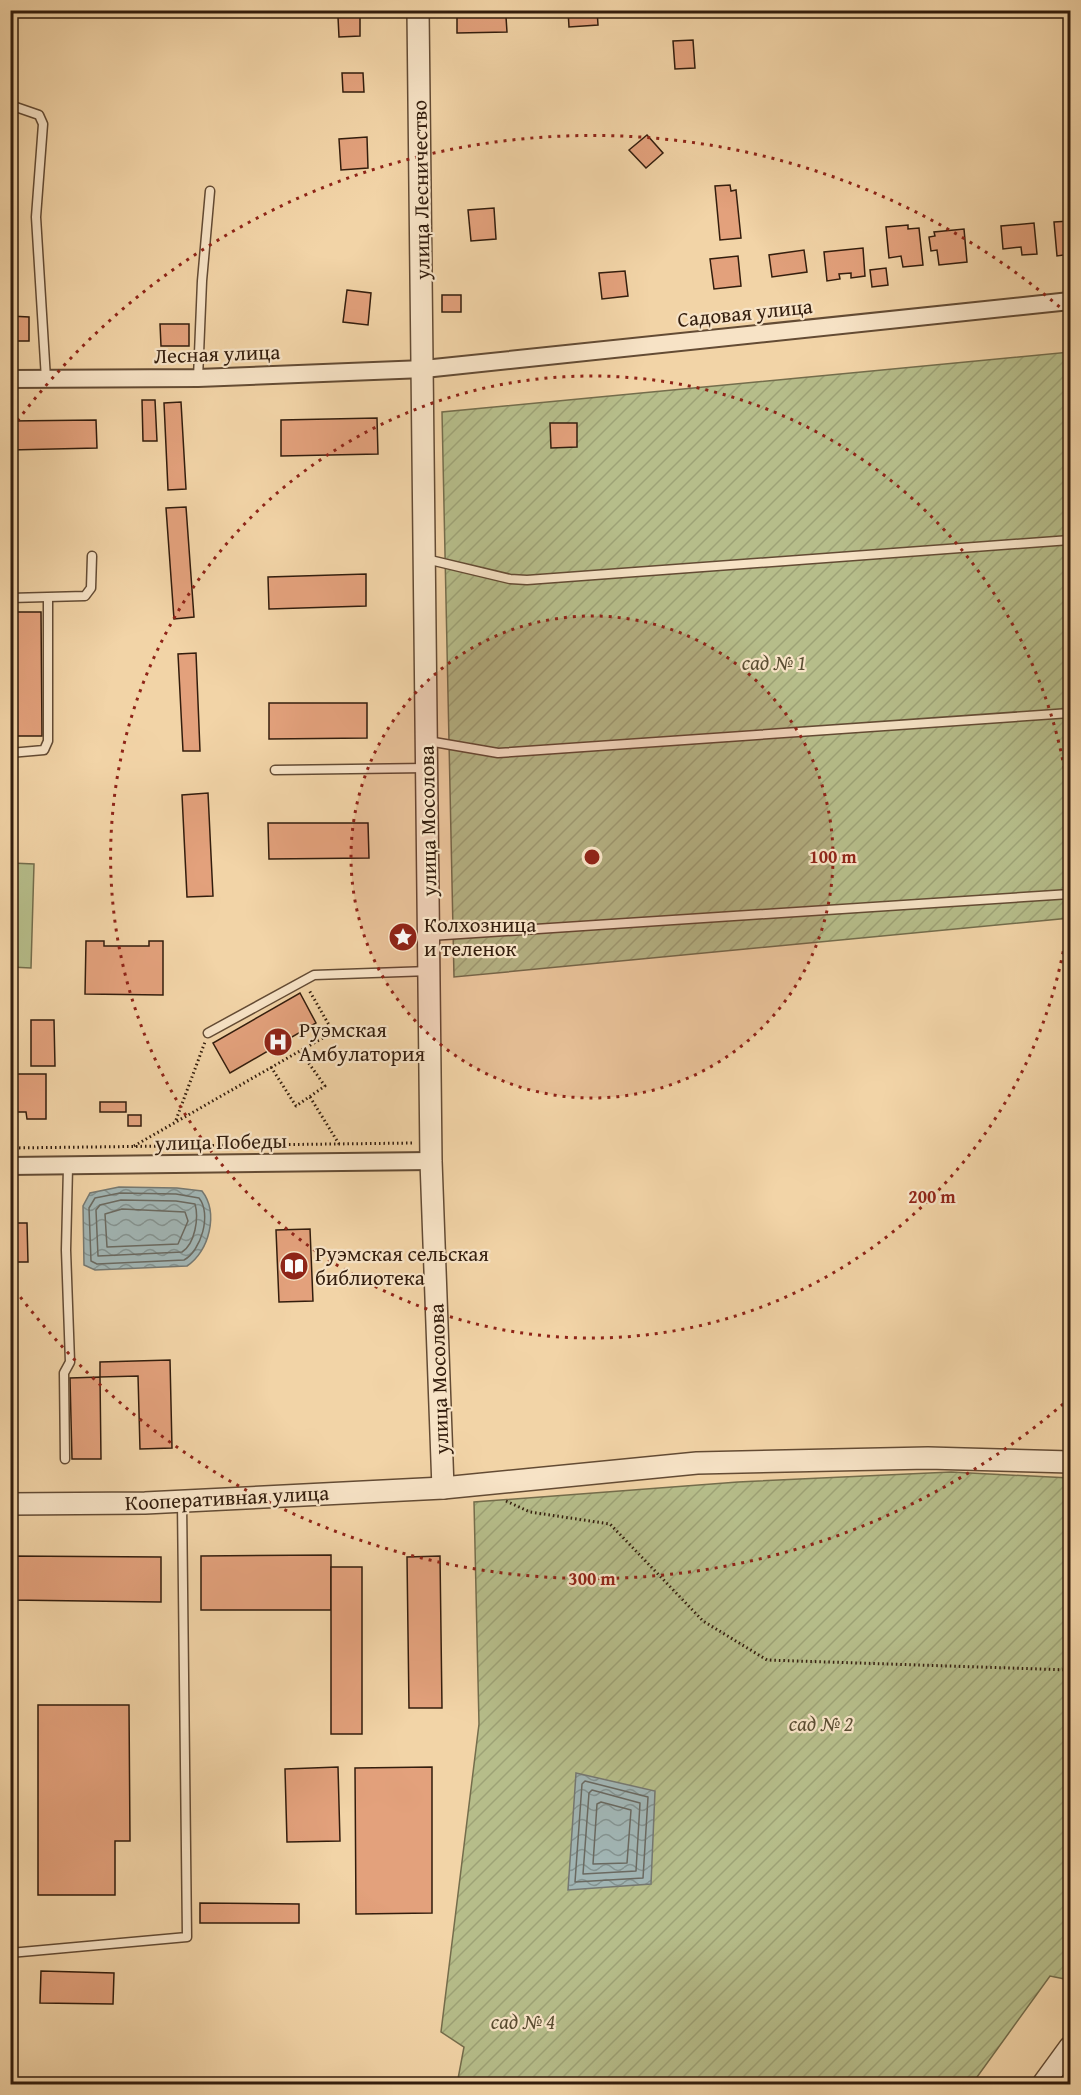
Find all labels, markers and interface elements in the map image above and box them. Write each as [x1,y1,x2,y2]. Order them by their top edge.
street label: улица Лесничество [403,100,438,281]
street label: Садовая улица [676,290,814,335]
street label: Лесная улица [153,336,281,371]
park label: сад № 1 [742,647,806,678]
street label: улица Мосолова [411,745,444,898]
text: 100 m [809,843,857,870]
centre of rings [582,847,602,867]
place label: Колхозница и теленок [424,909,536,964]
place icon: Колхозница и теленок [387,921,419,953]
place label: Руэмская Амбулатория [299,1014,425,1069]
hospital icon: Руэмская Амбулатория [262,1026,294,1058]
street label: улица Победы [154,1125,288,1158]
text: 200 m [908,1183,956,1210]
place label: Руэмская сельская библиотека [315,1238,489,1293]
library icon: Руэмская сельская библиотека [278,1250,310,1282]
street label: улица Мосолова [420,1303,457,1456]
street label: Кооперативная улица [124,1477,330,1518]
text: 300 m [568,1565,616,1592]
park label: сад № 2 [789,1708,853,1739]
park label: сад № 4 [491,2006,555,2037]

